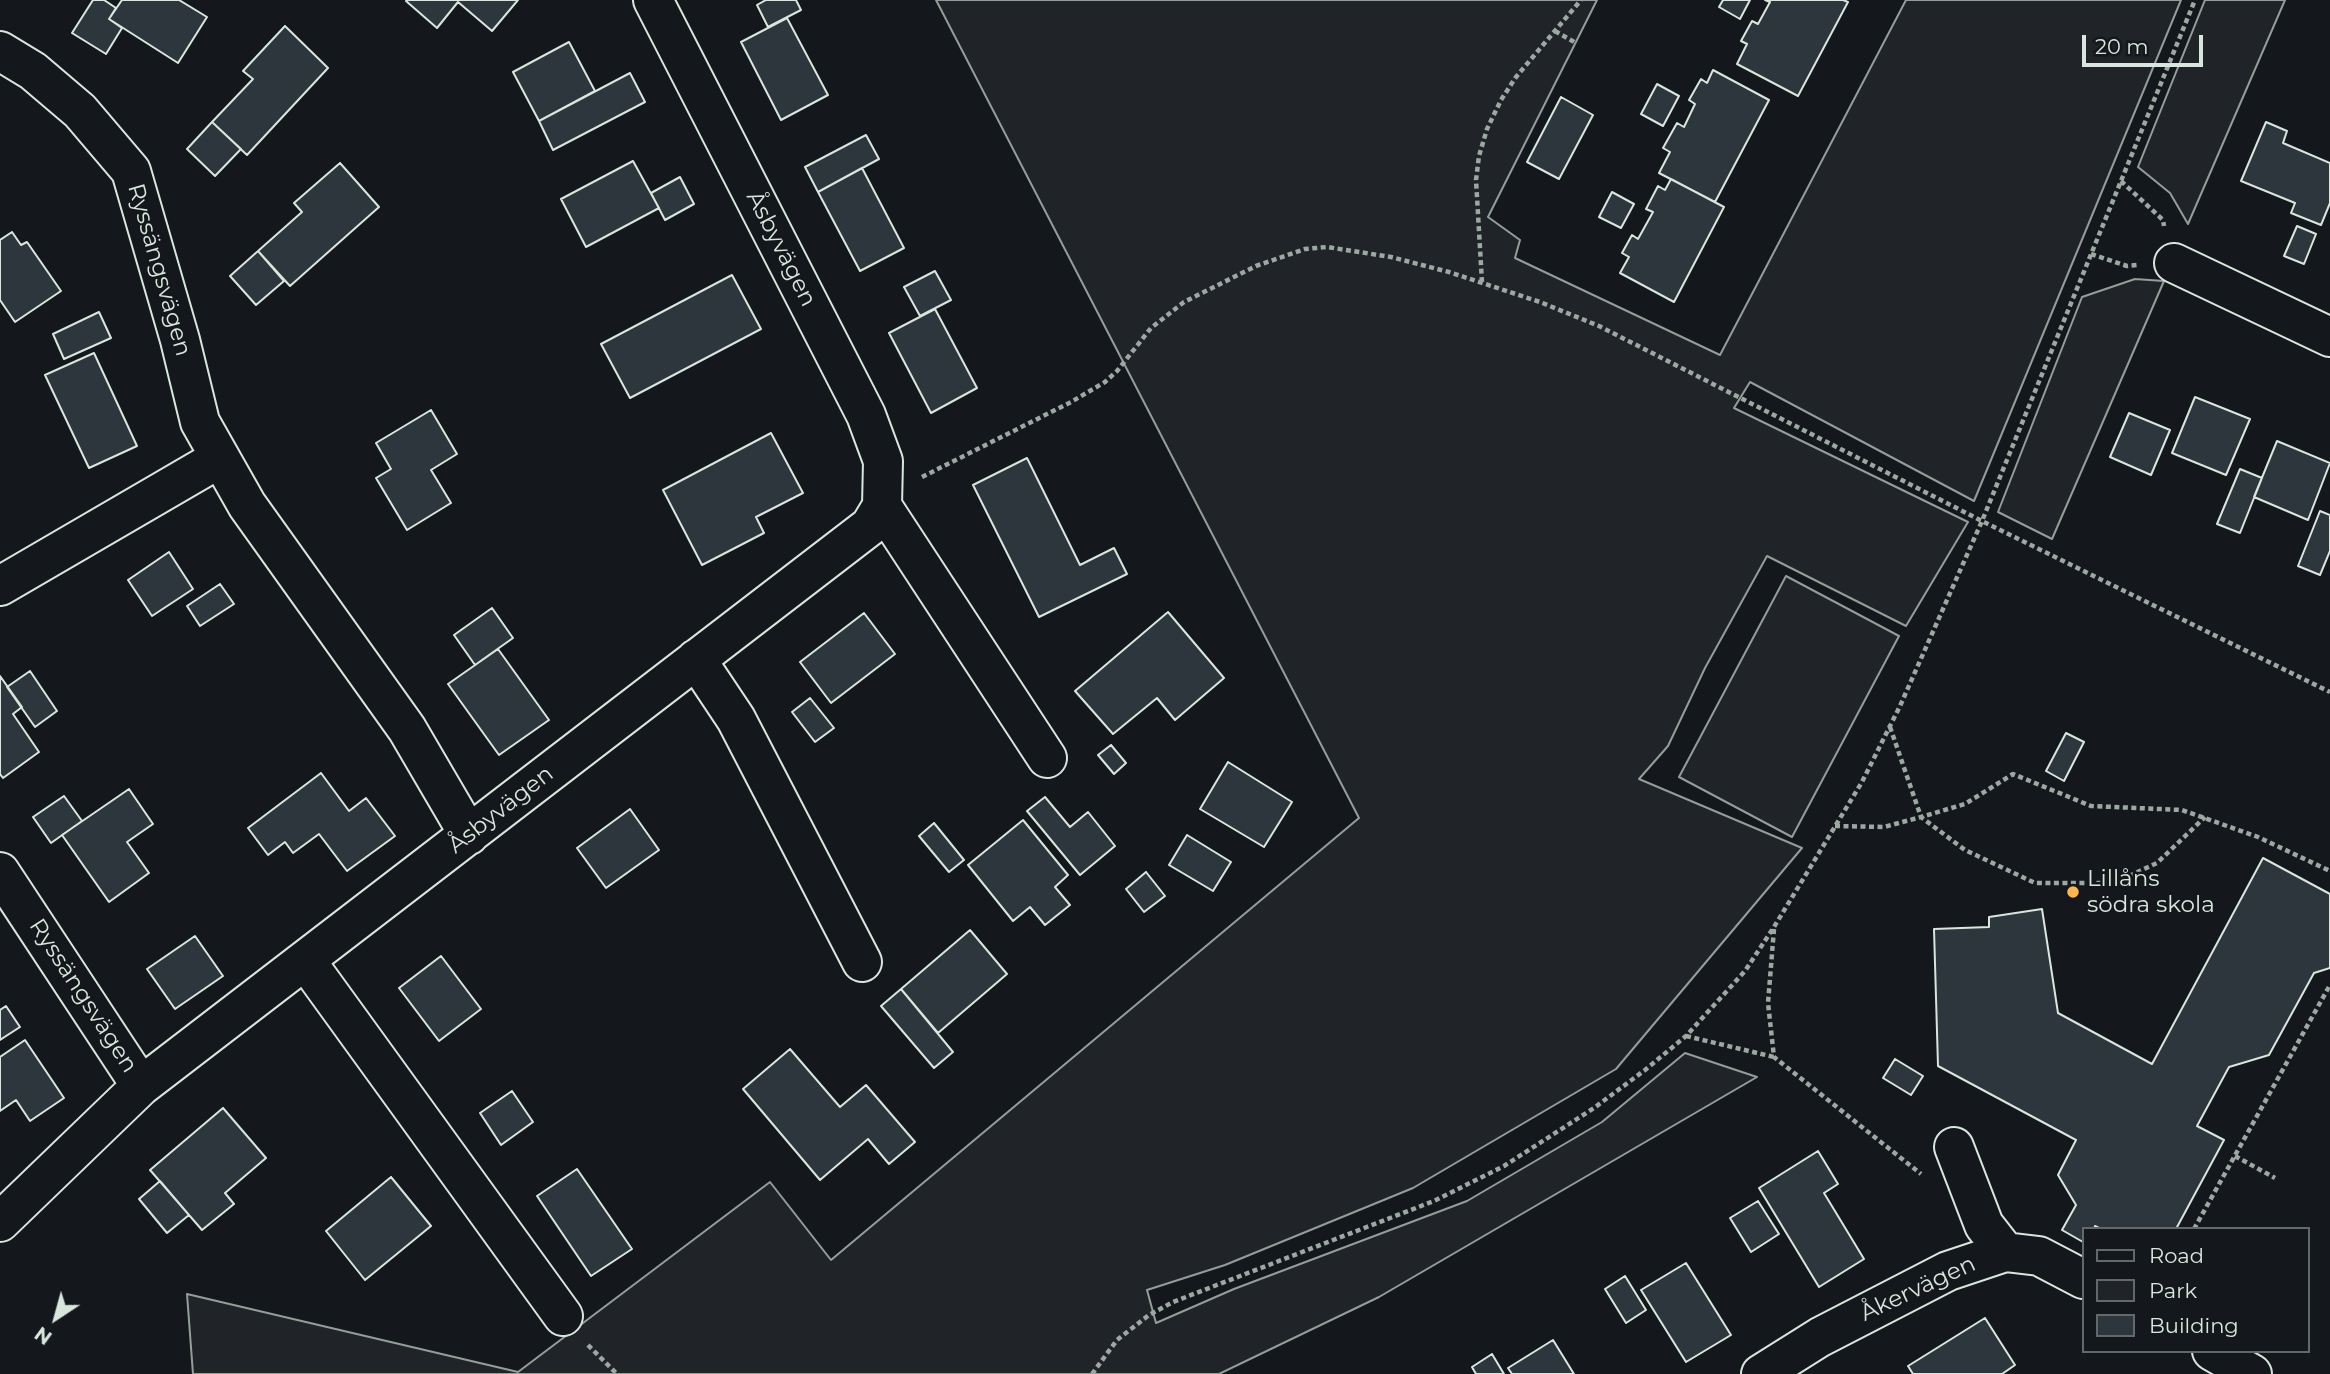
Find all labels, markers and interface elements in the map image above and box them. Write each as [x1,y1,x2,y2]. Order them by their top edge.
scale bar [2085,21,2206,65]
text: 20 m [2095,34,2149,59]
street label: Ryssängsvägen [121,181,197,359]
street label: Åsbyvägen [740,187,822,311]
street label: Åsbyvägen [443,760,559,860]
place label: Lillåns södra skola [2087,865,2215,919]
marker: Lillåns södra skola [2065,884,2081,900]
street label: Ryssängsvägen [23,914,143,1078]
legend [2082,1227,2309,1353]
text: Road [2149,1243,2204,1268]
street label: Åkervägen [1856,1250,1980,1328]
text: Park [2149,1278,2197,1303]
north arrow [21,1283,91,1353]
text: Building [2149,1313,2239,1338]
text: N [30,1322,56,1349]

